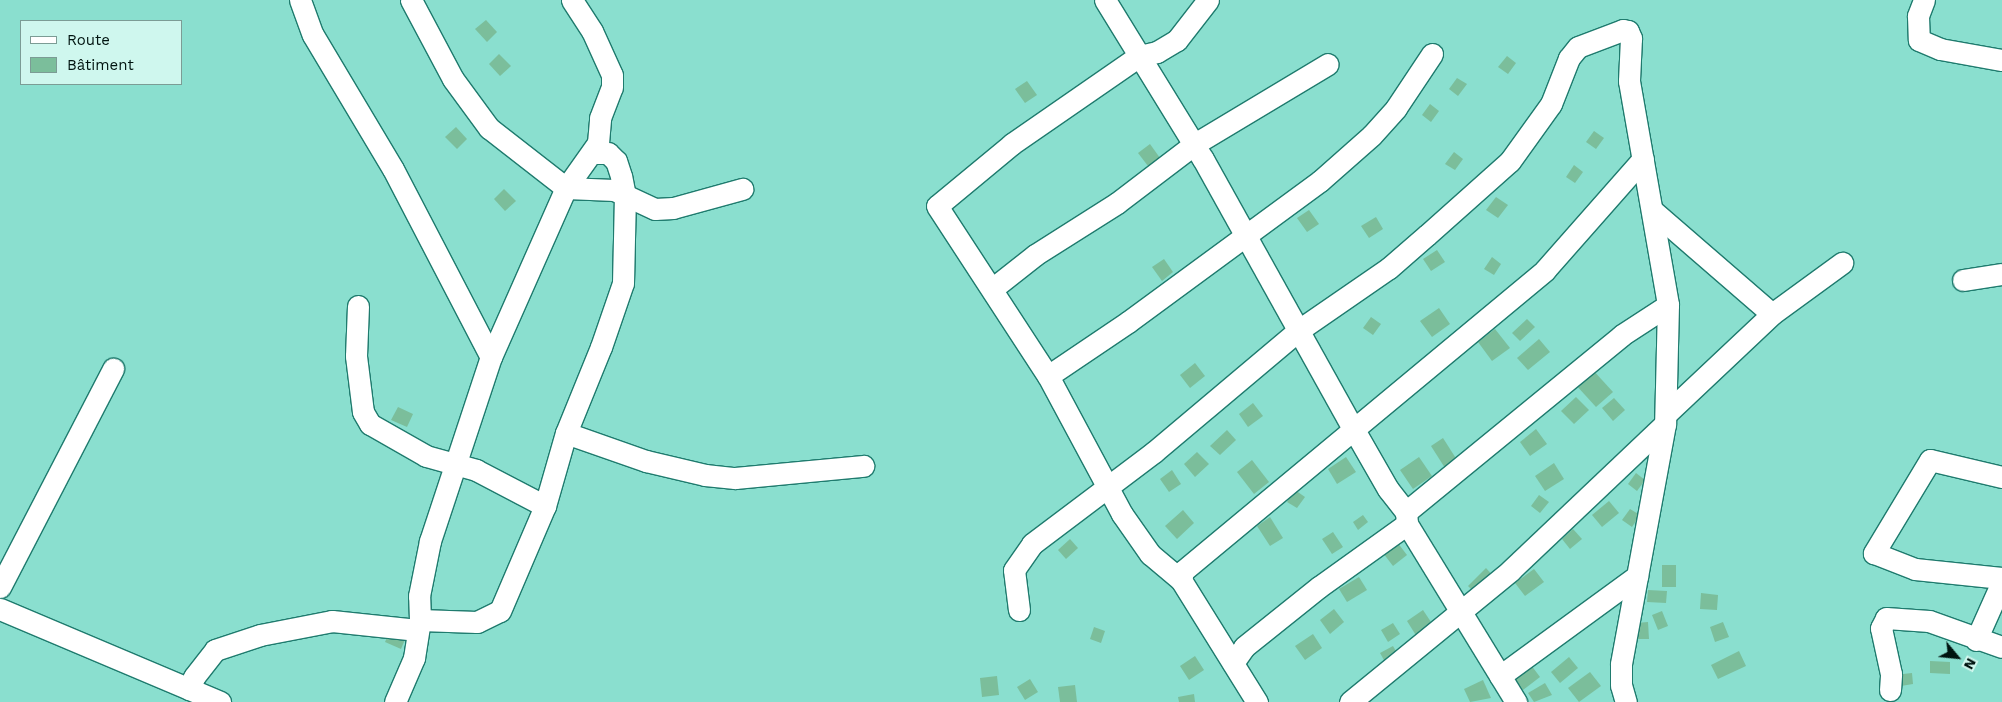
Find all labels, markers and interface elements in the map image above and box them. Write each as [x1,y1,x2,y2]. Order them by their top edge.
legend [20,20,182,85]
text: Route [67,31,110,49]
text: Bâtiment [67,56,134,74]
north arrow [1932,632,1982,682]
text: N [1961,656,1980,672]

